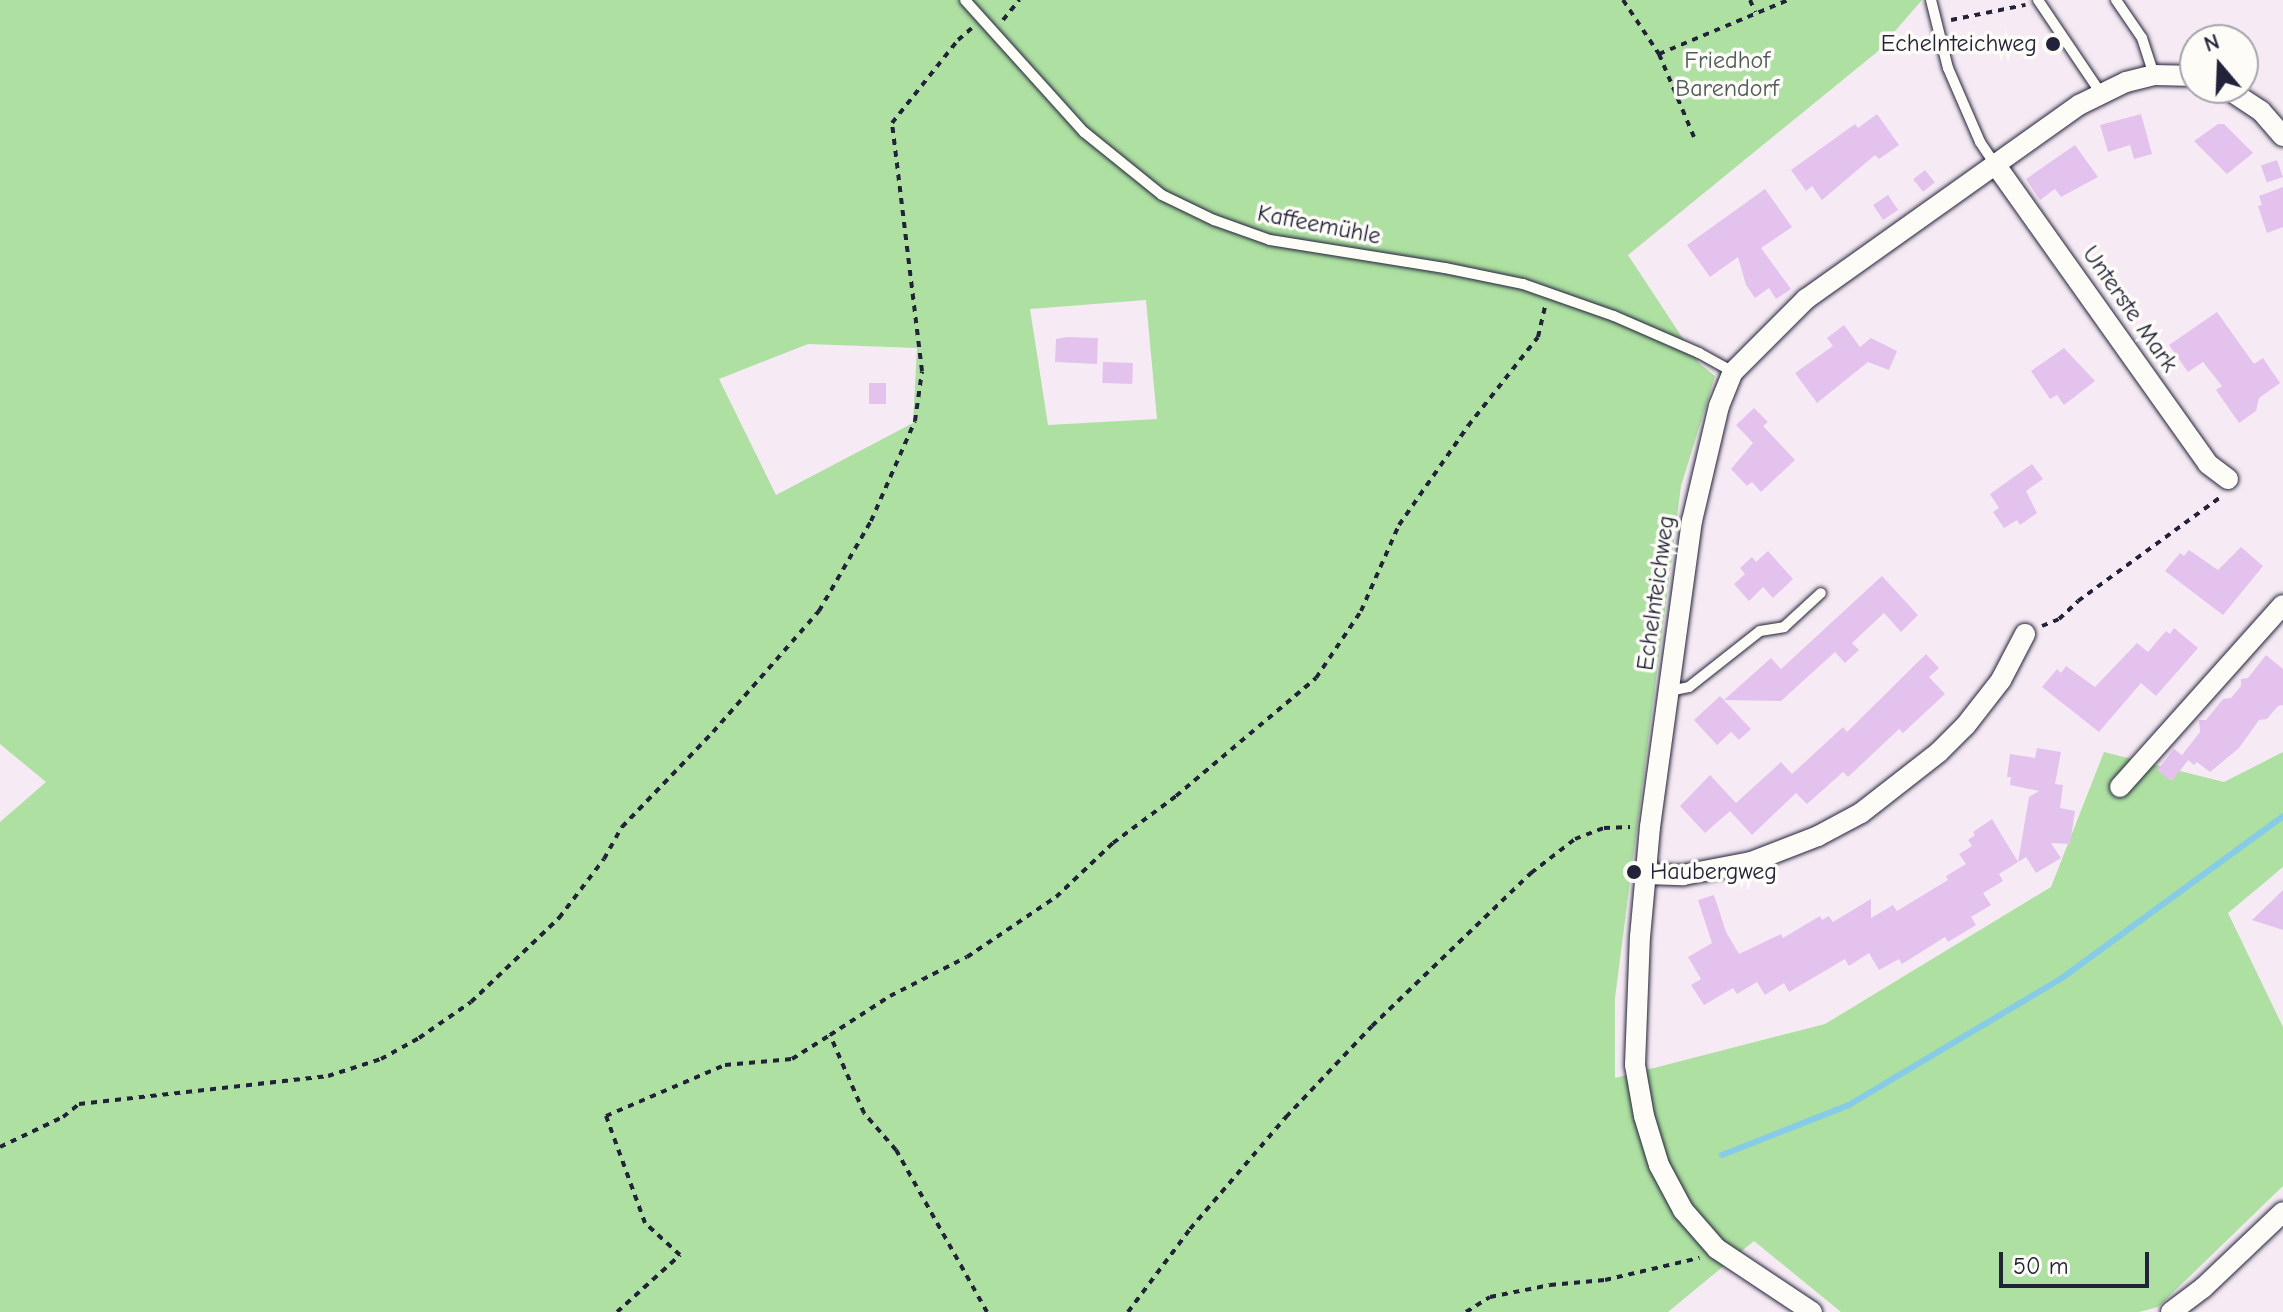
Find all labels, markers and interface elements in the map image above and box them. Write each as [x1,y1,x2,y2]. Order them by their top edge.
north arrow [2179,24,2259,104]
text: N [2201,29,2223,58]
place label: Echelnteichweg [1881,30,2037,58]
marker: Echelnteichweg [2044,35,2062,53]
park label: Friedhof Barendorf [1675,47,1779,103]
street label: Kaffeemühle [1255,199,1383,251]
street label: Unterste Mark [2076,240,2184,378]
street label: Echelnteichweg [1631,514,1681,672]
place label: Haubergweg [1650,858,1777,886]
marker: Haubergweg [1625,863,1643,881]
scale bar [2003,1236,2153,1286]
text: 50 m [2013,1252,2069,1280]

